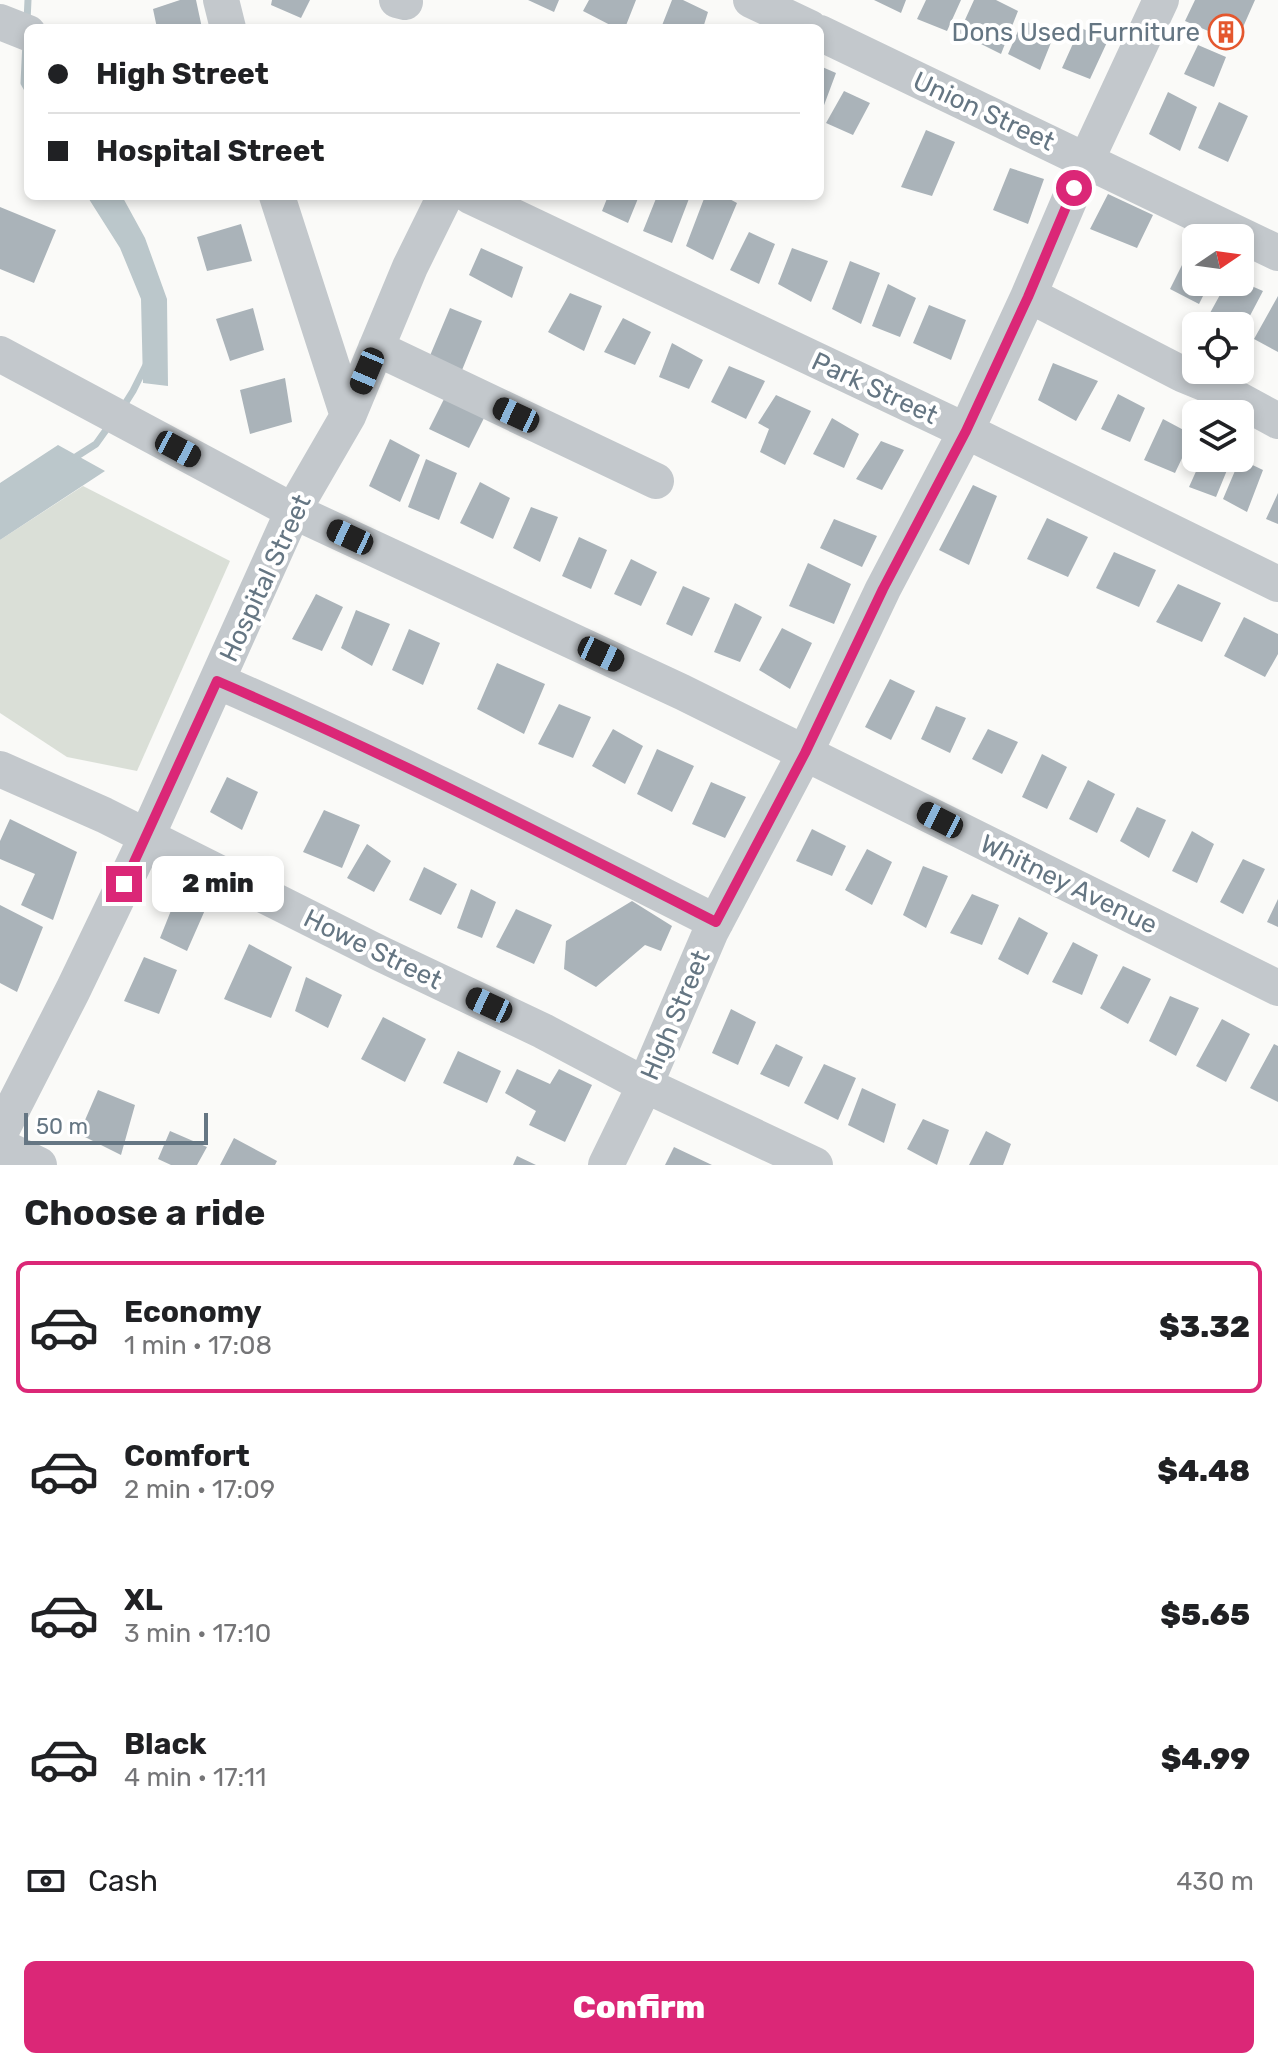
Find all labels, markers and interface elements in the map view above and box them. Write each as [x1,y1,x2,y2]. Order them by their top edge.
building icon: Dons Used Furniture [1207,13,1245,51]
place label: Dons Used Furniture [952,17,1200,48]
text: High Street [96,56,269,92]
street label: Union Street [908,65,1059,158]
text: Hospital Street [96,133,324,169]
route start [1056,170,1092,206]
north arrow [1182,224,1254,296]
map controls [1182,224,1254,472]
button: locate [1182,312,1254,384]
car [347,344,387,398]
street label: Park Street [807,346,943,431]
car [489,394,543,436]
button: layers [1182,400,1254,472]
car [151,427,205,471]
street label: Hospital Street [213,490,318,667]
car [323,516,377,558]
car [574,633,628,675]
car [913,798,967,842]
street label: Whitney Avenue [975,828,1162,941]
callout: 2 min [152,856,284,912]
route end [106,866,142,902]
text: 2 min [182,868,254,899]
street label: Howe Street [299,903,447,996]
street label: High Street [634,946,717,1085]
car [462,984,516,1026]
scale bar [24,1109,208,1145]
text: 50 m [36,1113,88,1140]
text: Choose a ride [24,1191,265,1234]
icon: car [28,1291,100,1363]
text: Economy [124,1294,262,1330]
text: $3.32 [1159,1309,1250,1345]
text: 1 min · 17:08 [124,1330,272,1361]
icon: car [28,1435,100,1507]
text: Comfort [124,1438,250,1474]
text: $4.48 [1157,1453,1250,1489]
text: 2 min · 17:09 [124,1474,275,1505]
icon: car [28,1579,100,1651]
text: XL [124,1582,163,1618]
text: $5.65 [1160,1597,1250,1633]
text: 3 min · 17:10 [124,1618,271,1649]
icon: car [28,1723,100,1795]
text: Black [124,1726,207,1762]
text: $4.99 [1161,1741,1250,1777]
text: 4 min · 17:11 [124,1762,266,1793]
icon: cash [24,1859,68,1903]
text: Cash [88,1863,158,1899]
text: 430 m [1176,1866,1254,1897]
button: Confirm [24,1961,1254,2053]

